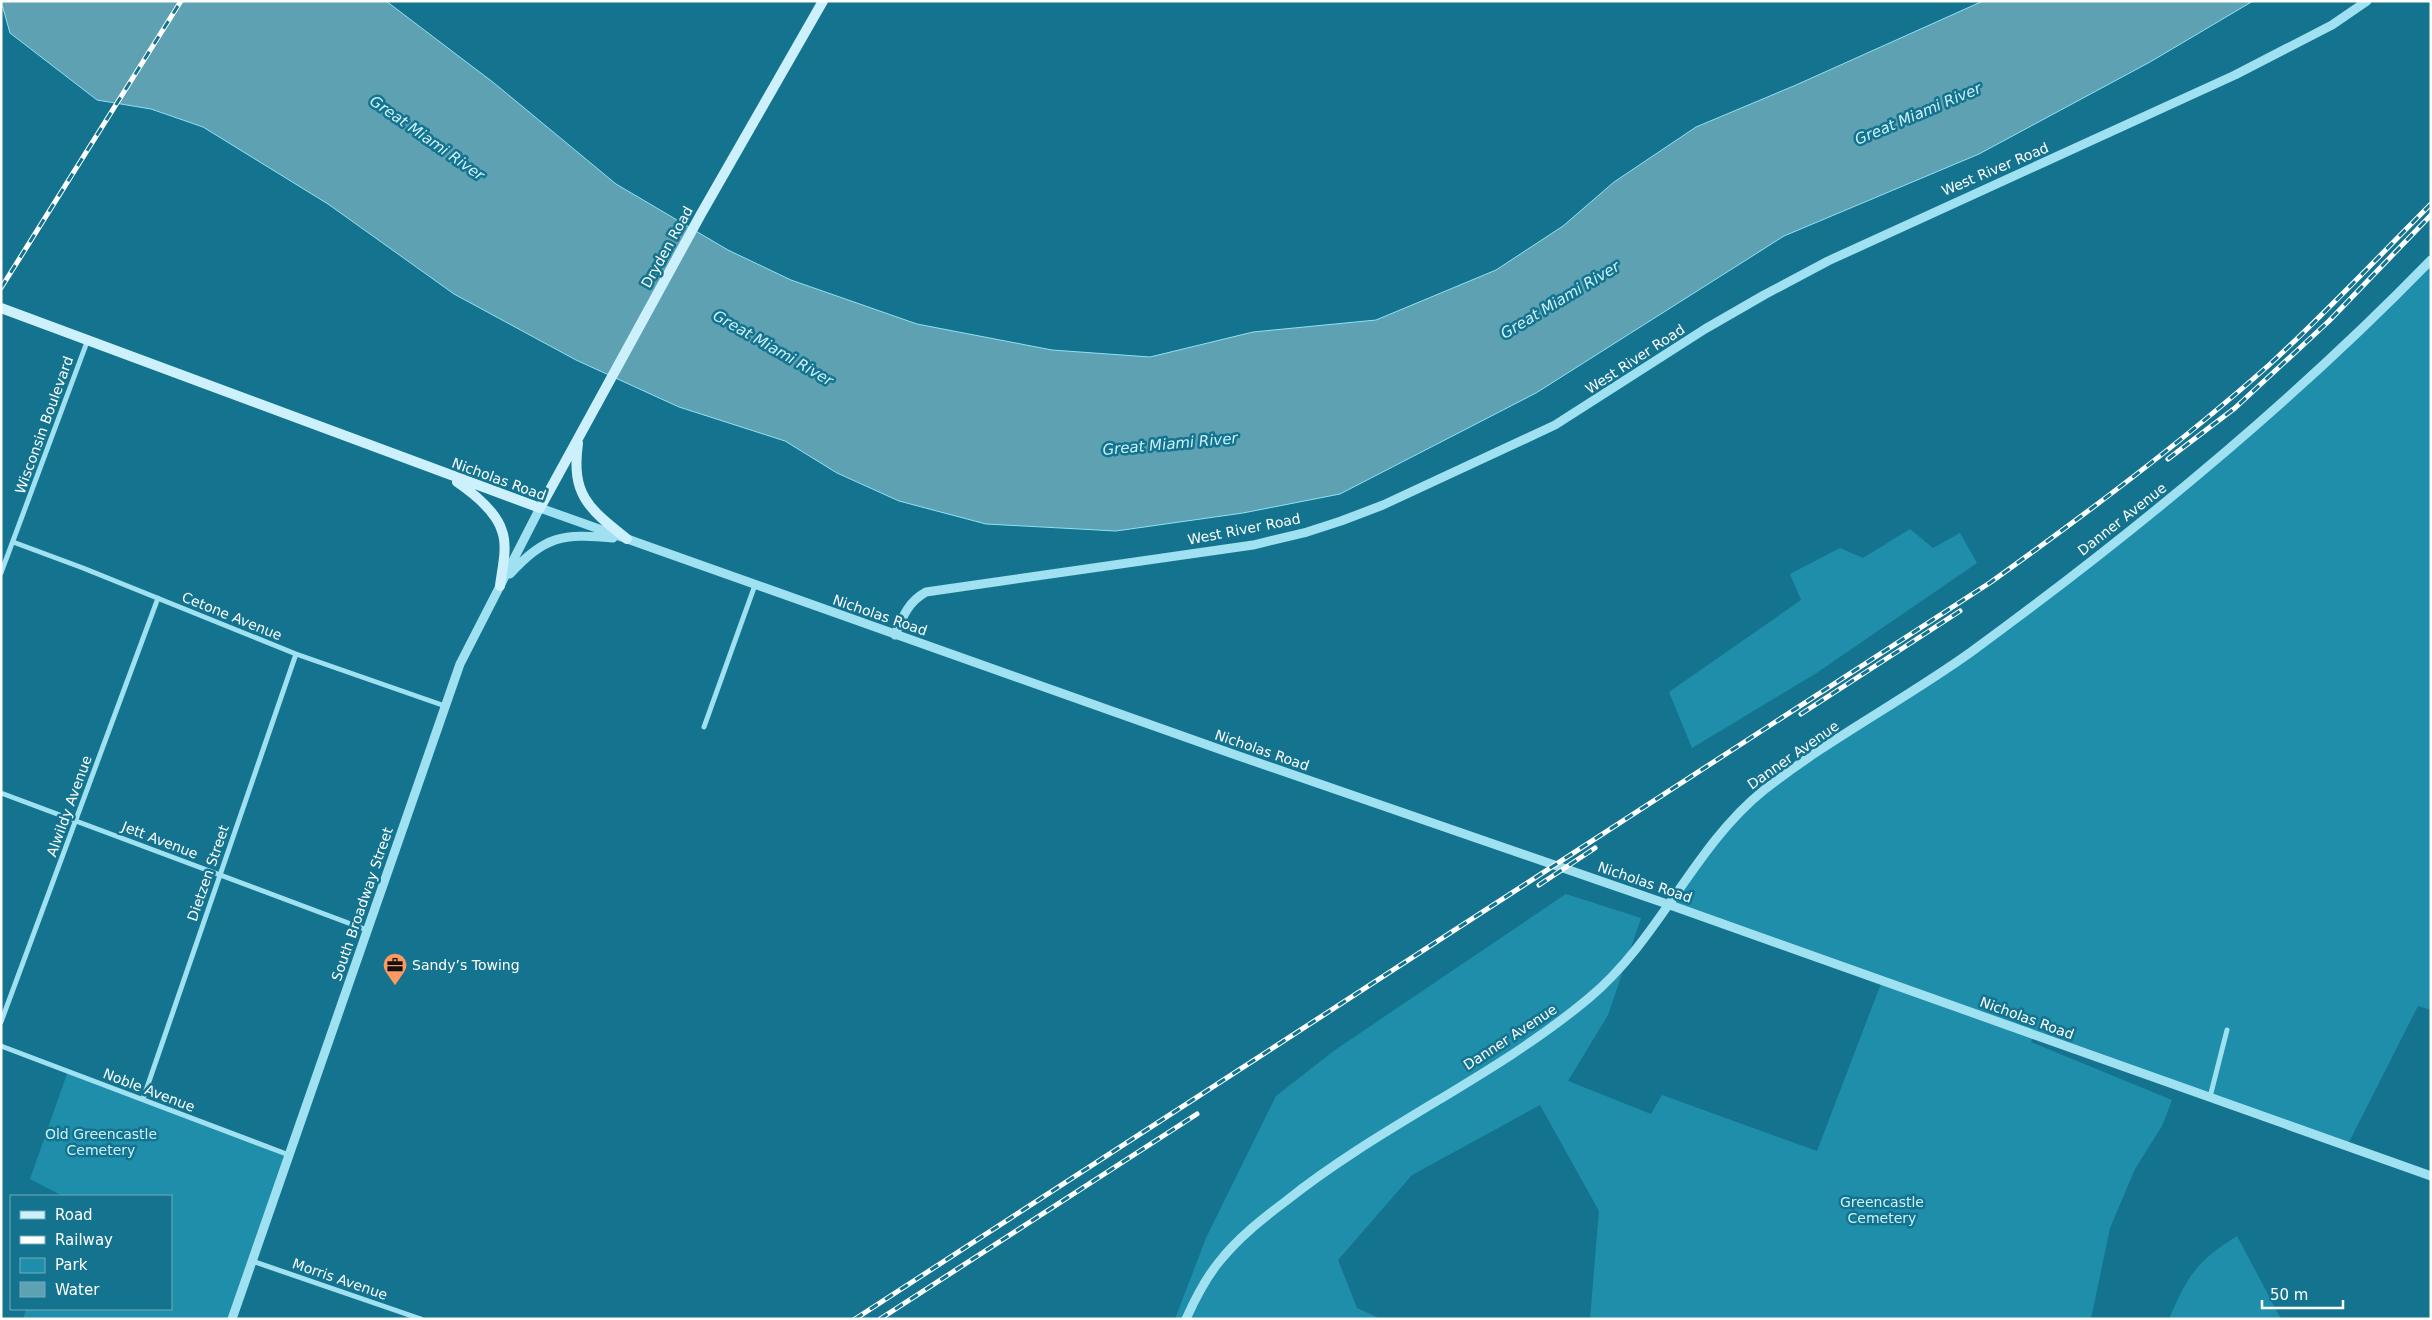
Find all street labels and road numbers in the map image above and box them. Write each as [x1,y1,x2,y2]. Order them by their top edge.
street label: West River Road [1939,139,2051,199]
street label: Dryden Road [638,203,696,291]
street label: West River Road [1583,321,1687,397]
street label: Wisconsin Boulevard [12,354,76,496]
street label: Nicholas Road [450,455,548,503]
street label: Danner Avenue [2075,479,2169,559]
street label: West River Road [1186,510,1302,548]
street label: Cetone Avenue [180,589,284,643]
street label: Nicholas Road [831,591,929,639]
street label: Danner Avenue [1744,717,1842,793]
street label: Nicholas Road [1213,726,1311,774]
street label: Alwildy Avenue [43,753,95,859]
street label: Jett Avenue [119,818,200,862]
street label: Dietzen Street [184,822,232,923]
street label: South Broadway Street [328,825,396,983]
street label: Nicholas Road [1596,858,1694,906]
street label: Nicholas Road [1978,994,2076,1042]
street label: Danner Avenue [1460,1001,1560,1073]
street label: Noble Avenue [101,1065,197,1115]
street label: Morris Avenue [290,1255,390,1303]

